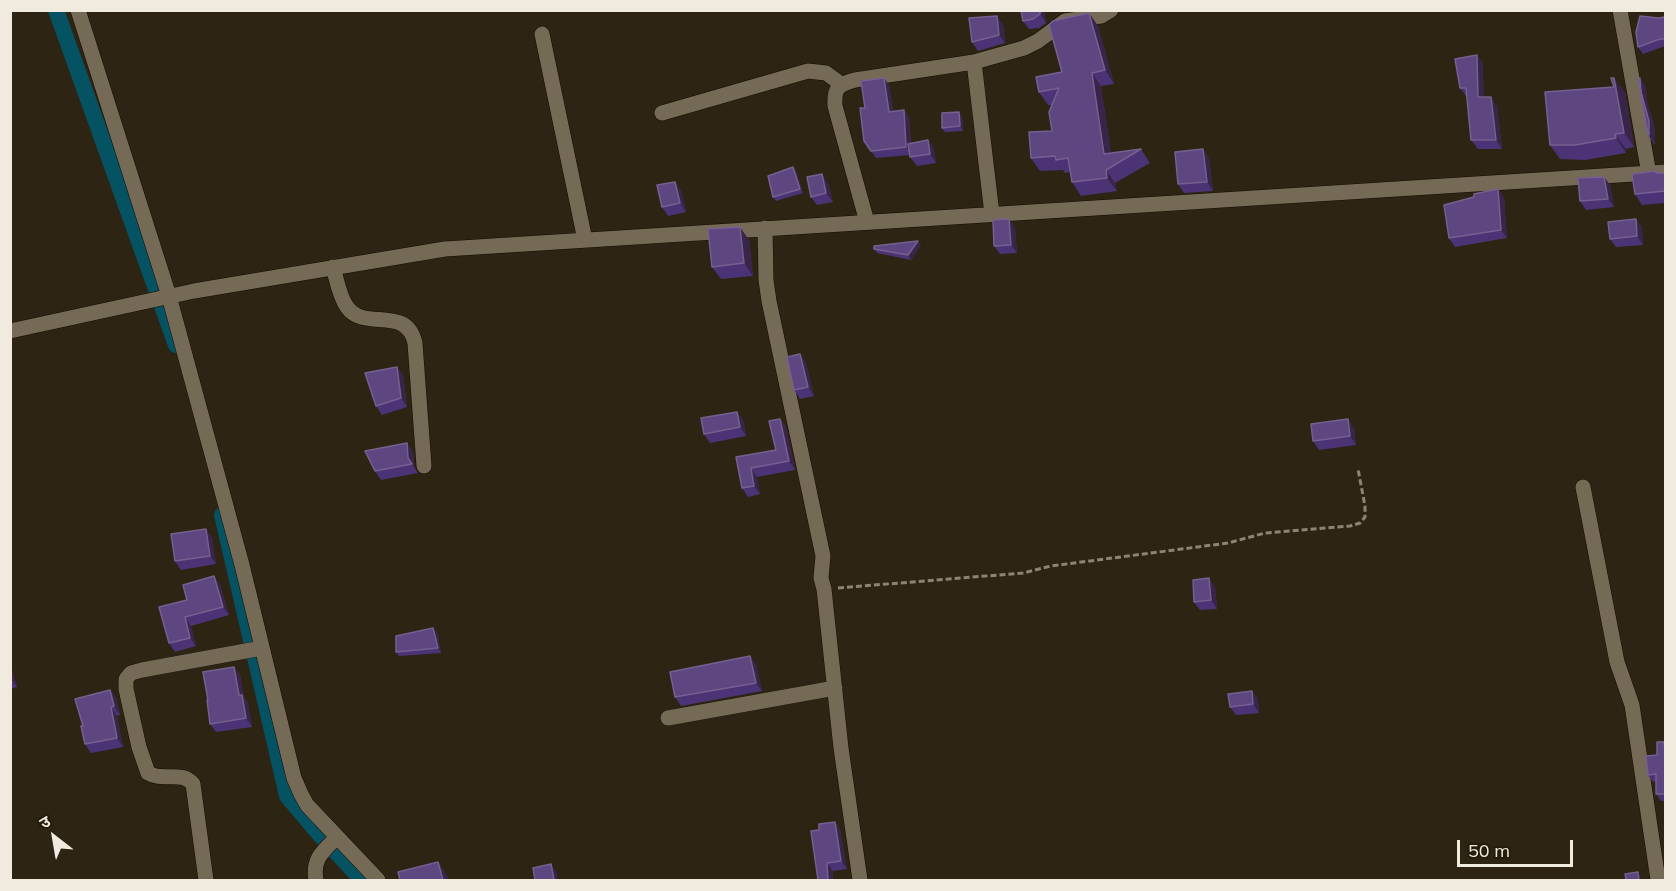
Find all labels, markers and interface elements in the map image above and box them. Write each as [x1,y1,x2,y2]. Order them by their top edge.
north arrow [24,807,84,867]
text: उ [36,811,54,833]
scale bar [1460,828,1576,866]
text: 50 m [1468,839,1510,862]

